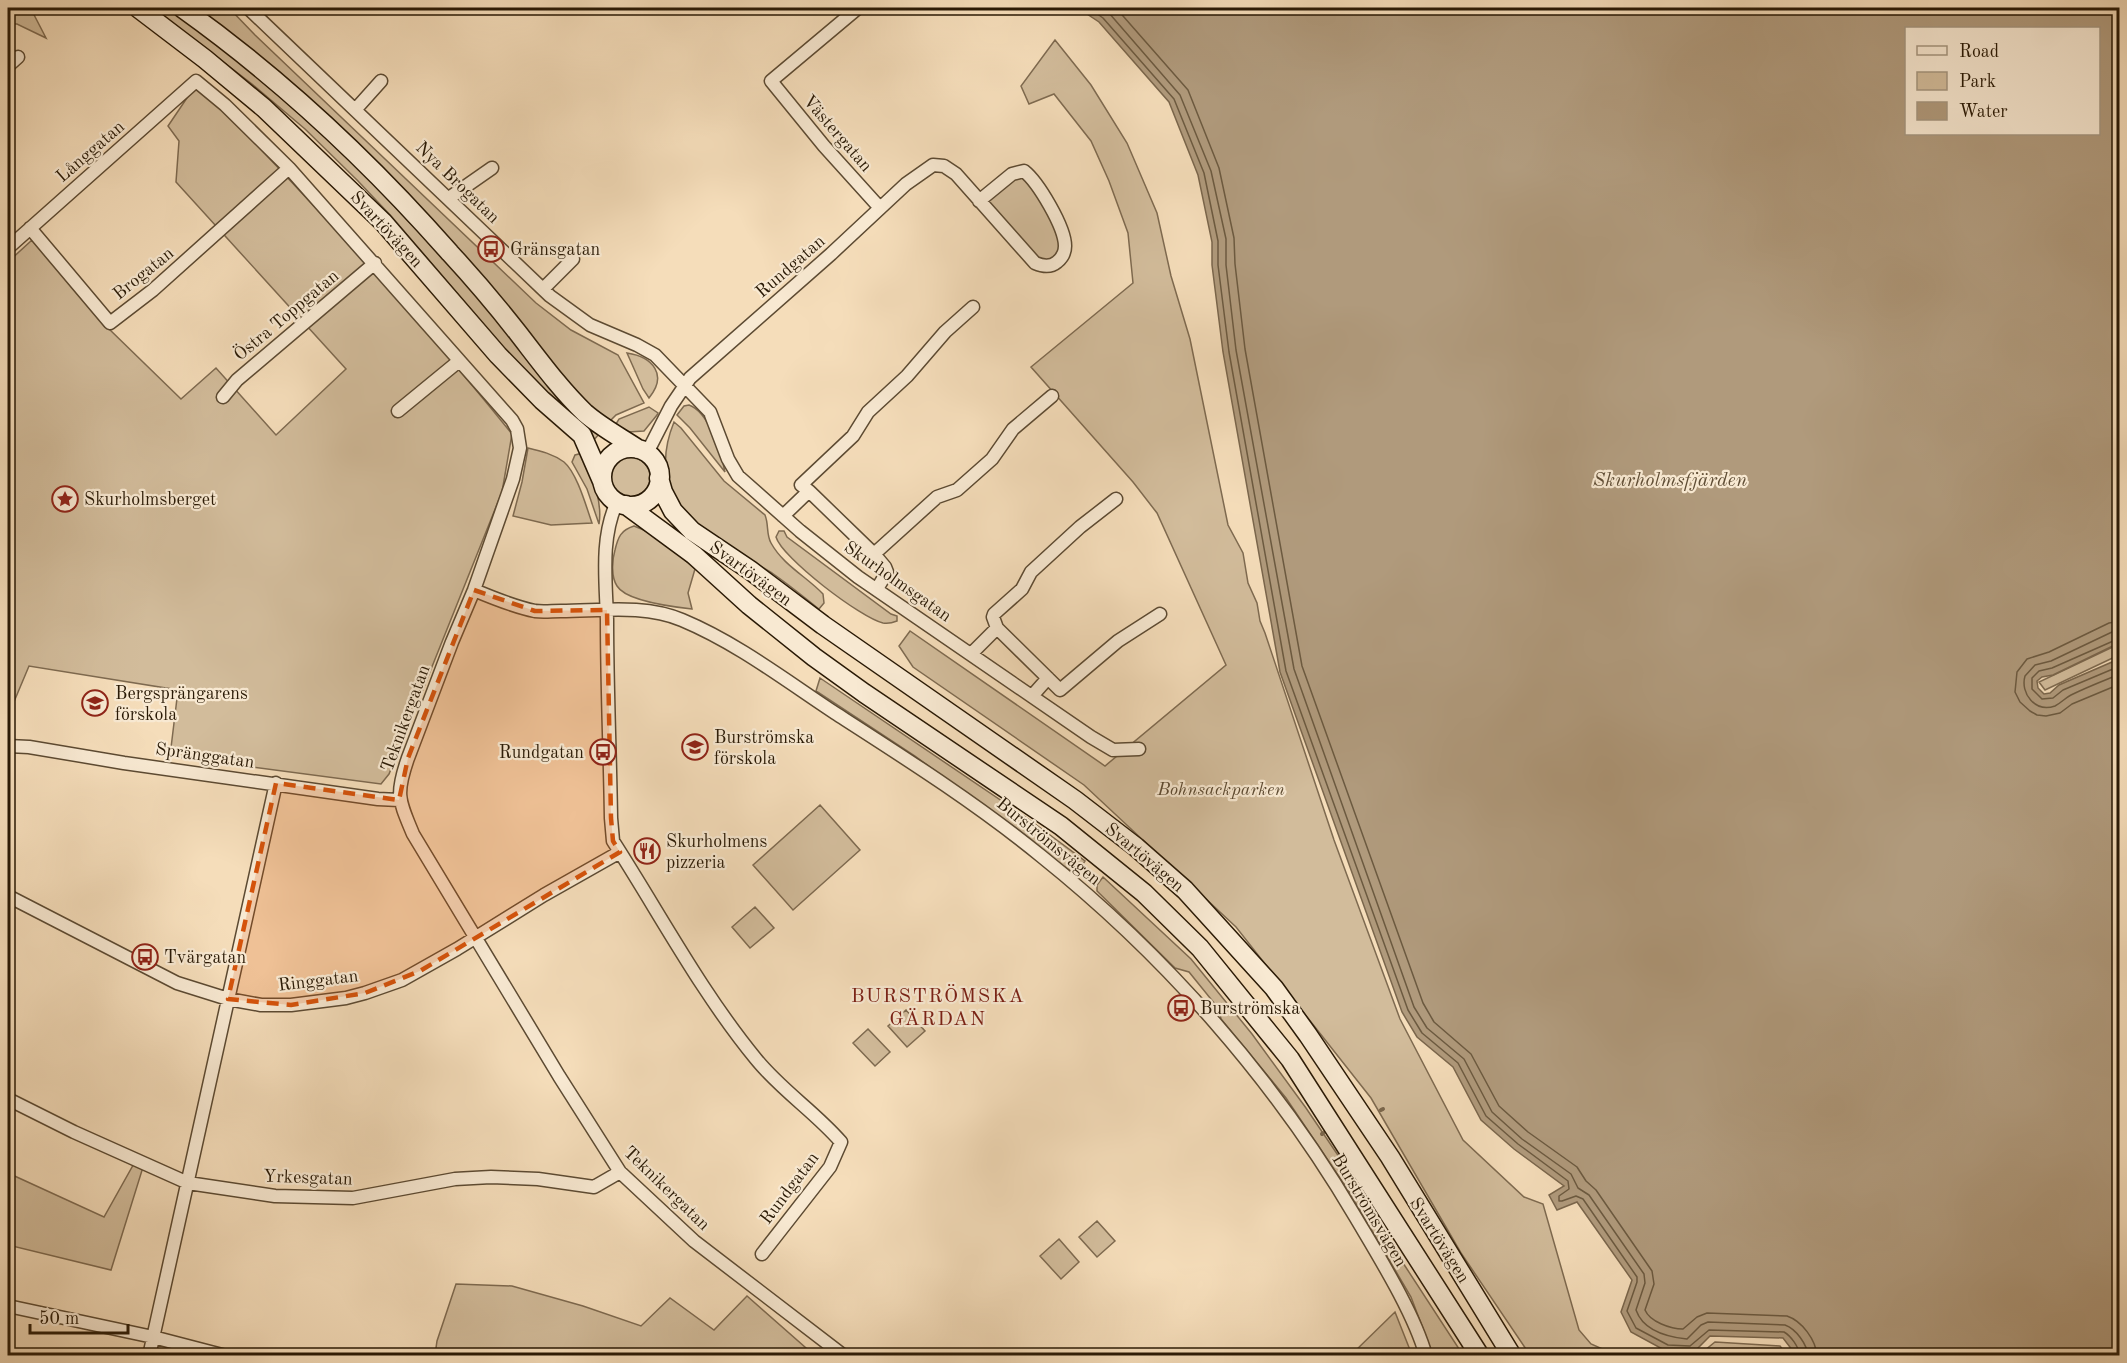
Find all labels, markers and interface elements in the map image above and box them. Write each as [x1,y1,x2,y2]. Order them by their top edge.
legend [1905,27,2100,135]
text: Road [1959,43,1999,61]
text: Park [1959,73,1996,91]
street label: Västergatan [799,92,875,176]
text: Water [1959,103,2008,121]
street label: Långgatan [53,117,128,186]
street label: Nya Brogatan [412,138,503,227]
street label: Svartövägen [347,188,426,271]
street label: Rundgatan [753,232,829,301]
bus stop icon: Gränsgatan [476,234,506,264]
place label: Gränsgatan [510,241,601,259]
street label: Brogatan [110,244,178,304]
street label: Östra Toppgatan [228,264,343,365]
water label: Skurholmsfjärden [1593,471,1747,491]
place icon: Skurholmsberget [50,484,80,514]
place label: Skurholmsberget [84,491,216,509]
street label: Svartövägen [706,538,795,610]
street label: Skurholmsgatan [840,538,955,626]
street label: Teknikergatan [378,662,434,774]
place label: Bergsprängarens förskola [115,685,248,724]
school or university icon: Bergsprängarens förskola [80,688,110,718]
place label: Burströmska förskola [714,729,814,768]
school or university icon: Burströmska förskola [680,732,710,762]
bus stop icon: Rundgatan [588,737,618,767]
street label: Spränggatan [154,740,256,772]
place label: Rundgatan [499,744,584,762]
park label: Bohnsackparken [1156,781,1285,799]
street label: Burströmsvägen [993,794,1104,889]
street label: Svartövägen [1101,820,1188,896]
place label: Skurholmens pizzeria [666,833,767,872]
restaurant icon: Skurholmens pizzeria [632,836,662,866]
bus stop icon: Tvärgatan [130,942,160,972]
place label: Tvärgatan [164,949,246,967]
street label: Ringgatan [277,967,360,995]
district label: BURSTRÖMSKA GÄRDAN [851,984,1025,1030]
bus stop icon: Burströmska [1166,993,1196,1023]
place label: Burströmska [1200,1000,1300,1018]
street label: Teknikergatan [620,1143,713,1234]
street label: Rundgatan [757,1149,823,1228]
street label: Burströmsvägen [1328,1151,1410,1270]
street label: Yrkesgatan [263,1167,353,1189]
street label: Svartövägen [1406,1195,1473,1287]
scale bar [30,1297,128,1335]
text: 50 m [39,1310,79,1328]

